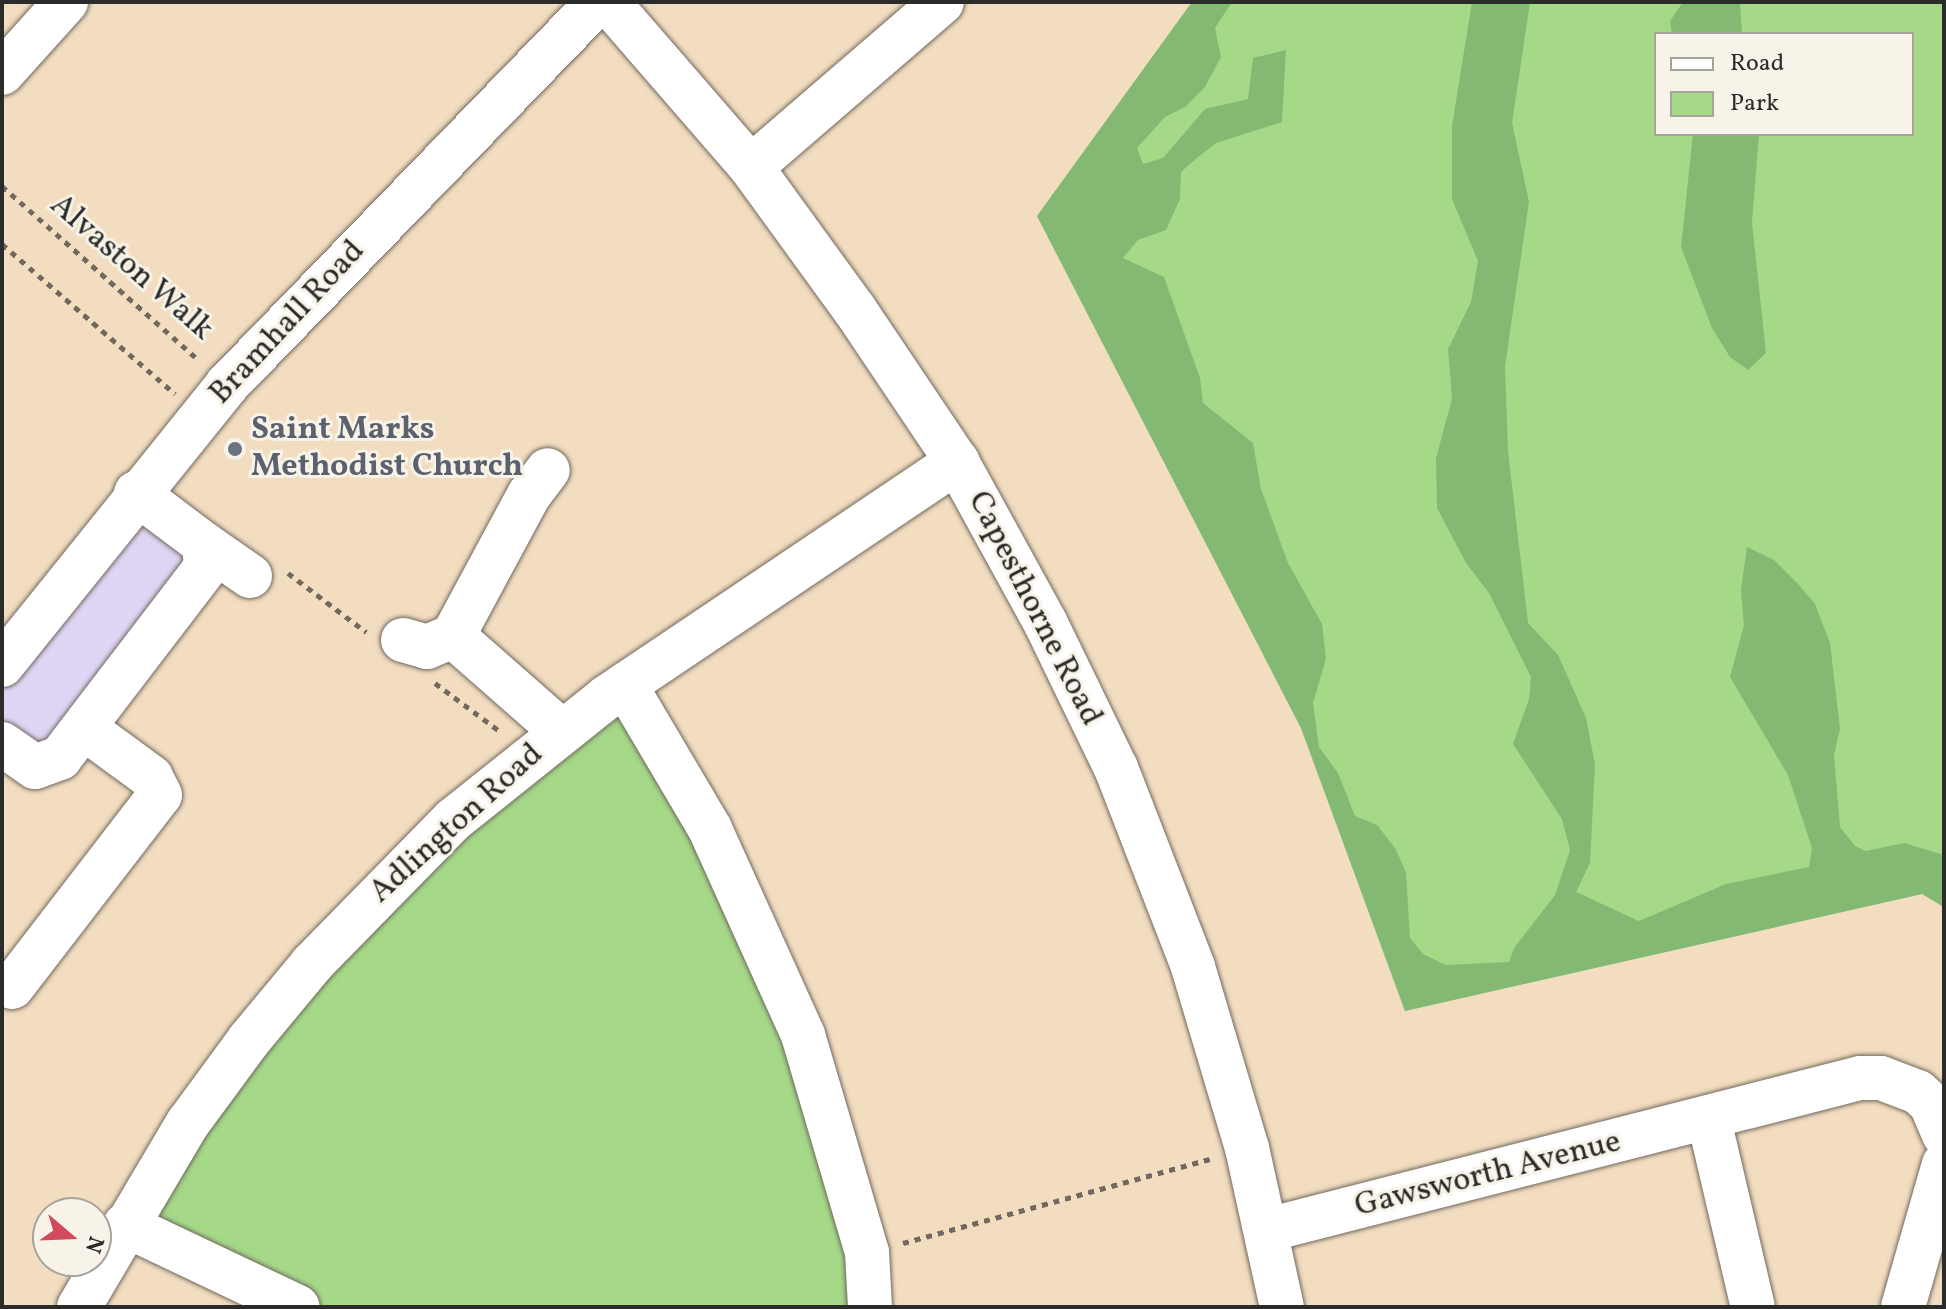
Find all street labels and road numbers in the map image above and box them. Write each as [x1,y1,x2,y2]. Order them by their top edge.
street label: Alvaston Walk [41,186,221,350]
street label: Bramhall Road [202,233,374,413]
street label: Capesthorne Road [958,485,1110,733]
street label: Adlington Road [362,736,552,912]
street label: Gawsworth Avenue [1351,1123,1625,1227]

